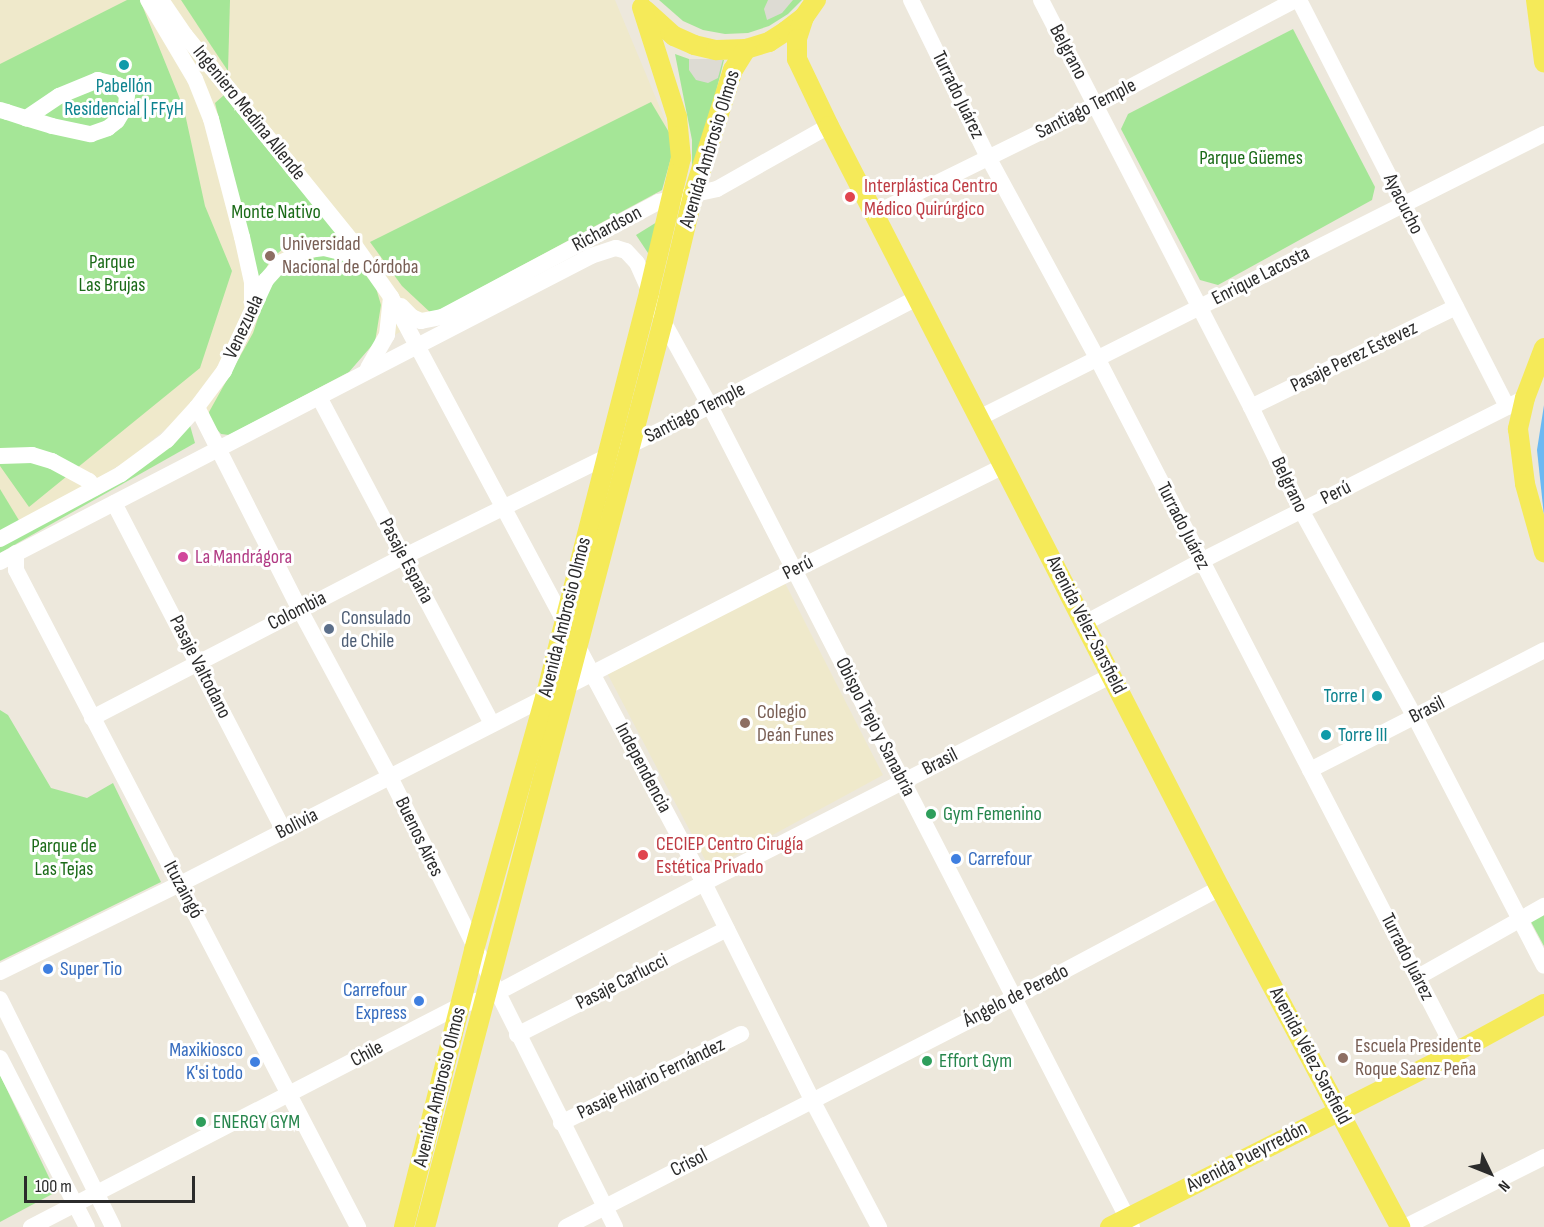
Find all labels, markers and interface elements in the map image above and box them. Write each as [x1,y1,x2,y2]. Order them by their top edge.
street label: Belgrano [1044,20,1092,84]
street label: Ingeniero Medina Allende [187,41,311,185]
street label: Turrado Juárez [926,47,990,143]
marker: Pabellón Residencial | FFyH [117,58,131,72]
street label: Avenida Ambrosio Olmos [675,67,745,231]
street label: Santiago Temple [1032,73,1140,145]
place label: Pabellón Residencial | FFyH [64,75,184,122]
park label: Parque Güemes [1199,146,1303,170]
street label: Ayacucho [1378,170,1428,238]
place label: Interplástica Centro Médico Quirúrgico [864,174,998,221]
marker: Interplástica Centro Médico Quirúrgico [841,188,859,206]
park label: Monte Nativo [231,200,321,224]
street label: Richardson [568,201,646,257]
place label: Universidad Nacional de Córdoba [282,232,418,279]
street label: Enrique Lacosta [1208,241,1314,311]
marker: Universidad Nacional de Córdoba [263,249,277,263]
park label: Parque Las Brujas [79,250,145,297]
street label: Venezuela [219,291,269,363]
street label: Pasaje Perez Estevez [1287,316,1421,398]
street label: Santiago Temple [641,377,749,449]
street label: Belgrano [1265,453,1313,517]
street label: Perú [1317,475,1355,511]
street label: Turrado Juárez [1151,478,1215,574]
street label: Pasaje España [374,514,438,608]
street label: Avenida Ambrosio Olmos [534,535,596,699]
place label: La Mandrágora [195,545,292,569]
marker: La Mandrágora [176,550,190,564]
street label: Perú [779,550,817,586]
street label: Avenida Vélez Sarsfield [1041,552,1131,698]
street label: Colombia [264,586,330,636]
place label: Consulado de Chile [341,606,411,653]
street label: Pasaje Valtodano [164,611,236,723]
marker: Consulado de Chile [322,622,336,636]
street label: Obispo Trejo y Sanabria [830,653,920,801]
place label: Torre I [1323,684,1365,708]
marker: Torre I [1370,689,1384,703]
street label: Brasil [1405,691,1449,729]
place label: Colegio Deán Funes [757,700,834,747]
marker: Colegio Deán Funes [738,716,752,730]
street label: Independencia [609,719,677,817]
place label: Torre III [1338,723,1388,747]
marker: Torre III [1319,728,1333,742]
street label: Brasil [918,743,962,781]
street label: Buenos Aires [389,793,449,881]
place label: Gym Femenino [943,802,1042,826]
street label: Bolivia [272,803,322,845]
marker: Gym Femenino [924,807,938,821]
place label: CECIEP Centro Cirugía Estética Privado [656,832,803,879]
park label: Parque de Las Tejas [31,835,97,882]
marker: CECIEP Centro Cirugía Estética Privado [634,846,652,864]
place label: Carrefour [968,847,1032,871]
marker: Carrefour [949,852,963,866]
street label: Ituzaingó [158,857,208,923]
street label: Turrado Juárez [1375,909,1439,1005]
street label: Pasaje Carlucci [572,949,672,1015]
place label: Super Tio [60,957,122,981]
street label: Ángelo de Peredo [959,959,1073,1033]
marker: Super Tio [41,962,55,976]
place label: Carrefour Express [343,978,407,1025]
street label: Avenida Vélez Sarsfield [1264,983,1356,1129]
marker: Carrefour Express [412,994,426,1008]
street label: Avenida Ambrosio Olmos [409,1005,471,1169]
street label: Pasaje Hilario Fernández [573,1033,729,1125]
place label: Escuela Presidente Roque Saenz Peña [1355,1034,1481,1081]
street label: Chile [346,1035,388,1073]
place label: Maxikiosco K'si todo [169,1038,243,1085]
place label: Effort Gym [939,1049,1012,1073]
marker: Escuela Presidente Roque Saenz Peña [1336,1051,1350,1065]
marker: Effort Gym [920,1054,934,1068]
marker: Maxikiosco K'si todo [248,1055,262,1069]
place label: ENERGY GYM [213,1110,300,1134]
marker: ENERGY GYM [194,1115,208,1129]
street label: Avenida Pueyrredón [1183,1116,1311,1198]
north arrow [1460,1143,1520,1203]
street label: Crisol [666,1144,712,1182]
scale bar [27,1164,198,1202]
text: 100 m [35,1176,72,1197]
text: N [1494,1176,1513,1195]

